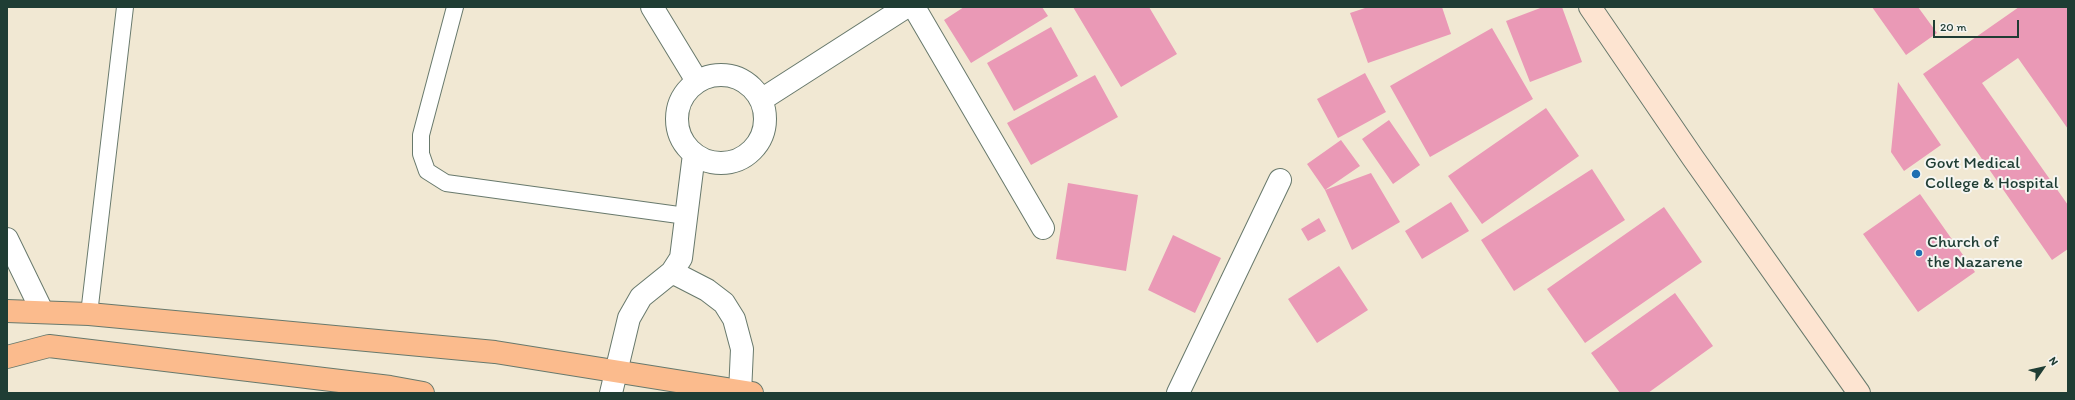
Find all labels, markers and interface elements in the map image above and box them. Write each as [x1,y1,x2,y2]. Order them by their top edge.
scale bar [1935,12,2021,38]
text: 20 m [1940,20,1967,34]
place label: Govt Medical College & Hospital [1925,154,2059,194]
marker: Govt Medical College & Hospital [1910,168,1922,180]
place label: Church of the Nazarene [1927,233,2023,273]
marker: Church of the Nazarene [1914,248,1924,258]
north arrow [2023,348,2063,388]
text: N [2046,354,2061,368]

